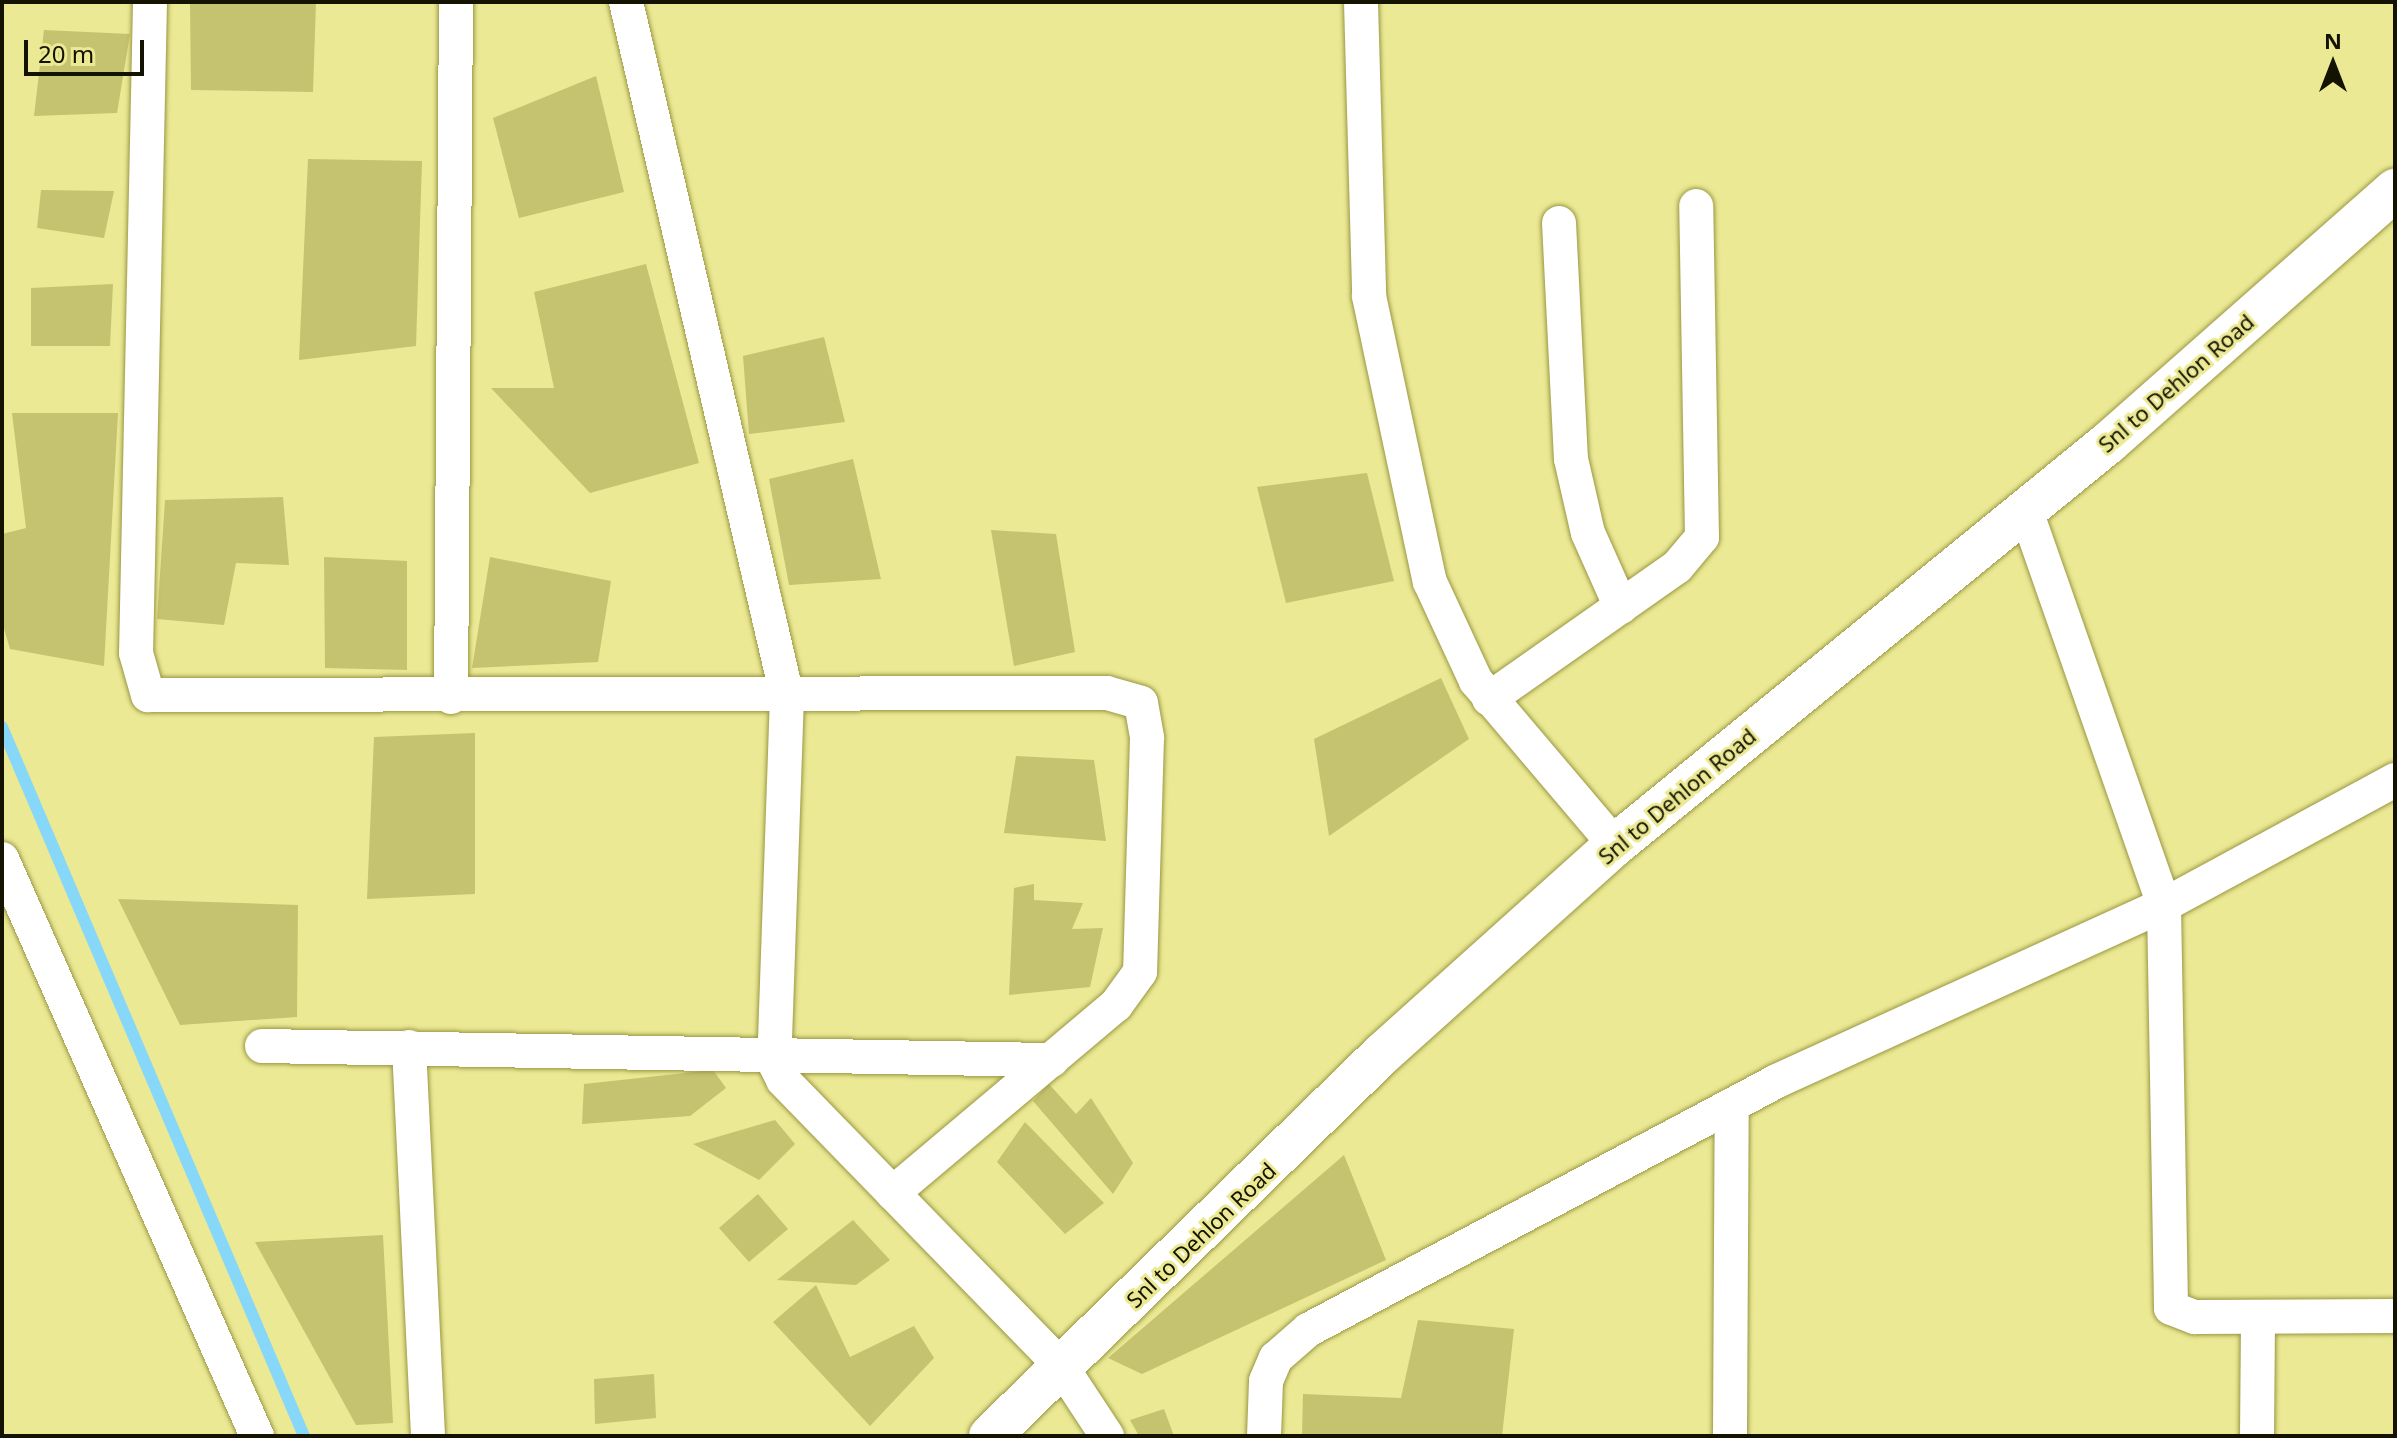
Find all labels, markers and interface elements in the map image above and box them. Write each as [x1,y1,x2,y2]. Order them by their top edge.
scale bar [28,24,148,74]
north arrow [2293,24,2373,104]
text: N [2324,25,2342,55]
text: 20 m [38,37,94,70]
street label: Snl to Dehlon Road [2093,308,2259,458]
street label: Snl to Dehlon Road [1593,722,1761,870]
street label: Snl to Dehlon Road [1121,1157,1281,1313]

